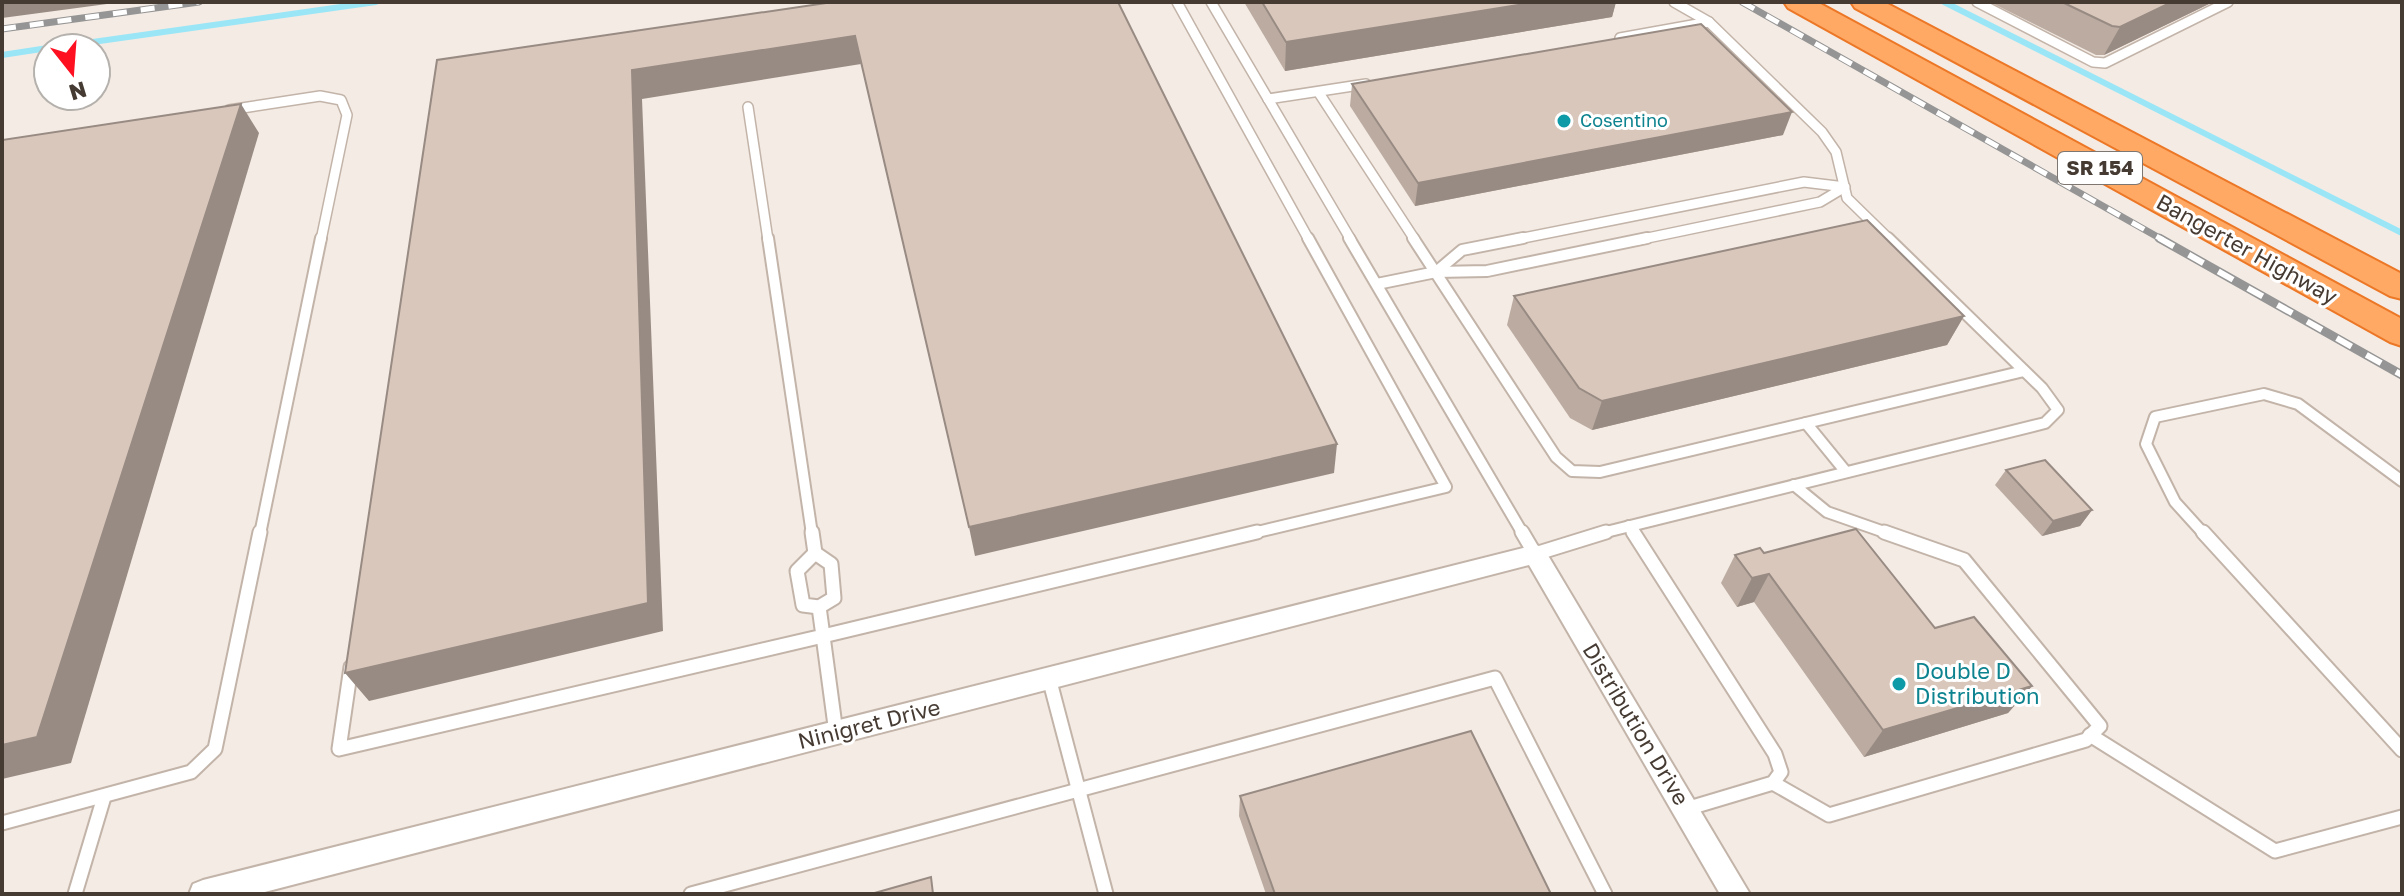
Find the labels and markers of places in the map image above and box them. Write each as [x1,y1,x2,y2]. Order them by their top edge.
place label: Cosentino [1580,109,1668,131]
marker: Cosentino [1555,112,1573,130]
place label: Double D Distribution [1915,657,2040,709]
marker: Double D Distribution [1890,675,1908,693]

